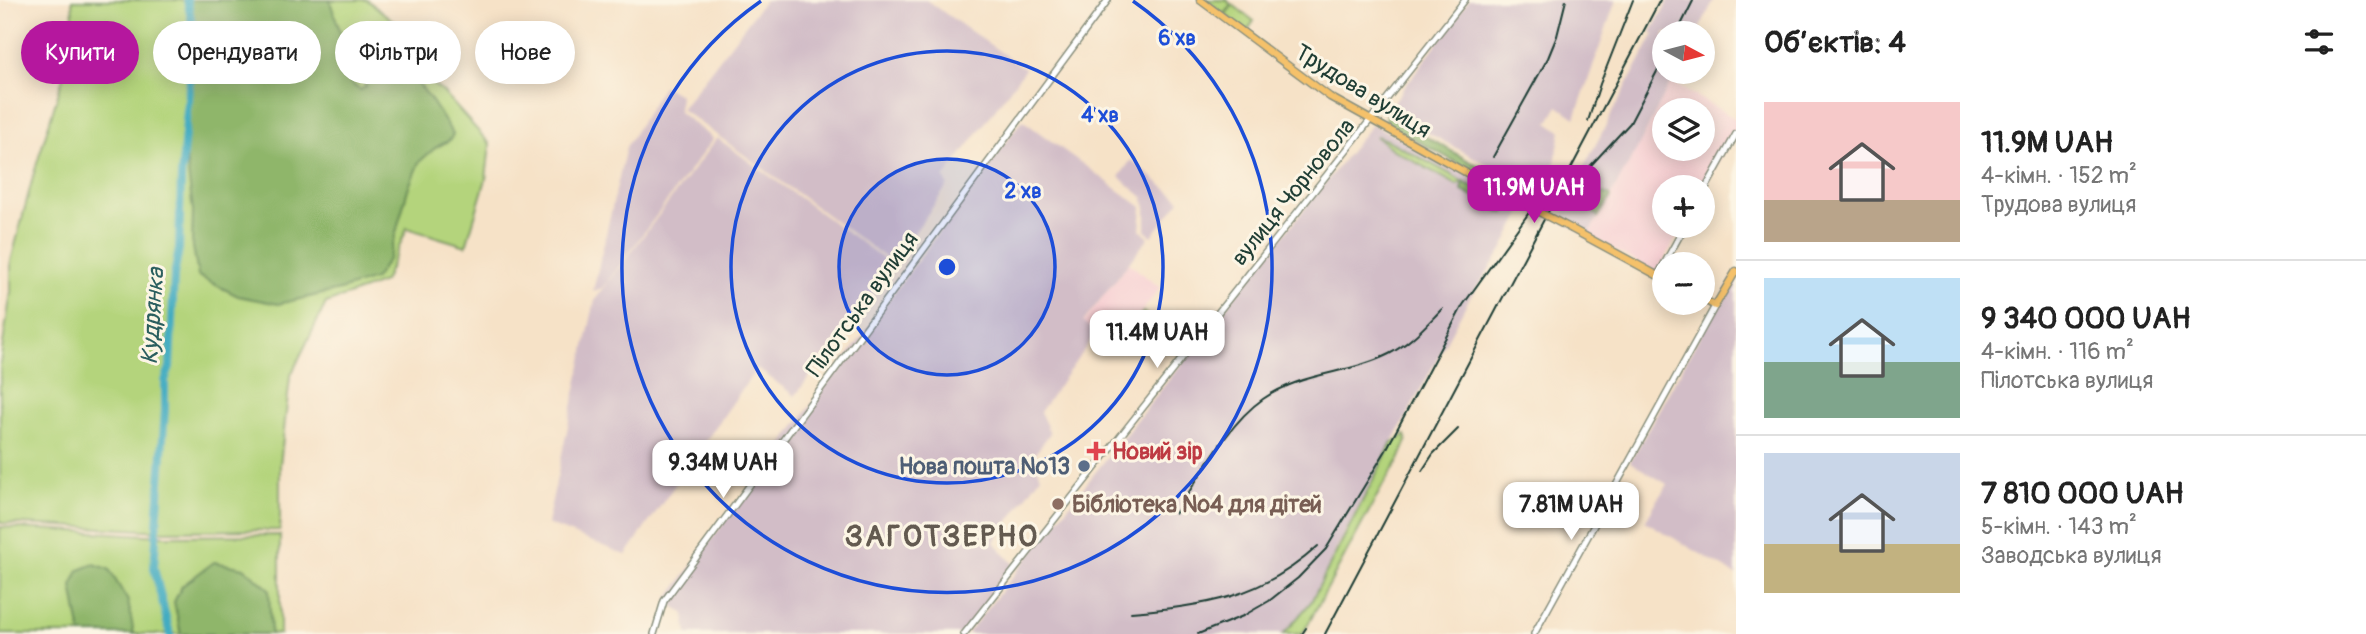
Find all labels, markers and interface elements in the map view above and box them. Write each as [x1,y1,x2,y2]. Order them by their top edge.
chip: Купити [21,21,139,84]
chip: Орендувати [153,21,321,84]
chip: Фільтри [335,21,461,84]
chip: Нове [475,21,575,84]
north arrow [1652,21,1715,84]
map controls [1652,21,1715,315]
icon: filters [2300,23,2338,61]
text: Об’єктів: 4 [1764,24,1906,61]
text: 6 хв [1158,25,1196,52]
street label: Трудова вулиця [1289,38,1437,144]
button: layers [1652,98,1715,161]
text: 4 хв [1081,102,1119,129]
street label: вулиця Чорновола [1225,113,1361,271]
text: 11.9M UAH [1981,124,2113,161]
icon: home [1820,130,1904,214]
text: 4-кімн. · 152 m² [1981,161,2137,190]
pin: 11.9M UAH [1454,166,1614,225]
text: 11.9M UAH [1483,173,1585,202]
button: + [1652,175,1715,238]
text: 2 хв [1004,178,1042,205]
text: Трудова вулиця [1981,190,2136,219]
street label: Пілотська вулиця [800,226,924,382]
button: − [1652,252,1715,315]
centre of rings [935,255,959,279]
water label: Кудрянка [135,265,171,365]
text: 9 340 000 UAH [1981,300,2190,337]
icon: home [1820,306,1904,390]
pin: 11.4M UAH [1077,310,1237,370]
text: 11.4M UAH [1106,318,1208,347]
text: 4-кімн. · 116 m² [1981,337,2134,366]
text: Пілотська вулиця [1981,366,2153,395]
place label: Новий зір [1112,437,1203,466]
pin: 9.34M UAH [643,440,803,500]
marker: Новий зір [1086,441,1106,461]
text: 9.34M UAH [668,448,778,477]
place label: Нова пошта №13 [899,452,1070,481]
marker: Нова пошта №13 [1076,458,1092,474]
text: 7 810 000 UAH [1981,475,2184,512]
icon: home [1820,481,1904,565]
pin: 7.81M UAH [1491,482,1651,542]
place label: Бібліотека №4 для дітей [1072,490,1322,519]
text: 7.81M UAH [1519,490,1623,519]
marker: Бібліотека №4 для дітей [1050,496,1066,512]
text: 5-кімн. · 143 m² [1981,512,2137,541]
district label: ЗАГОТЗЕРНО [845,518,1039,555]
text: Заводська вулиця [1981,541,2161,570]

